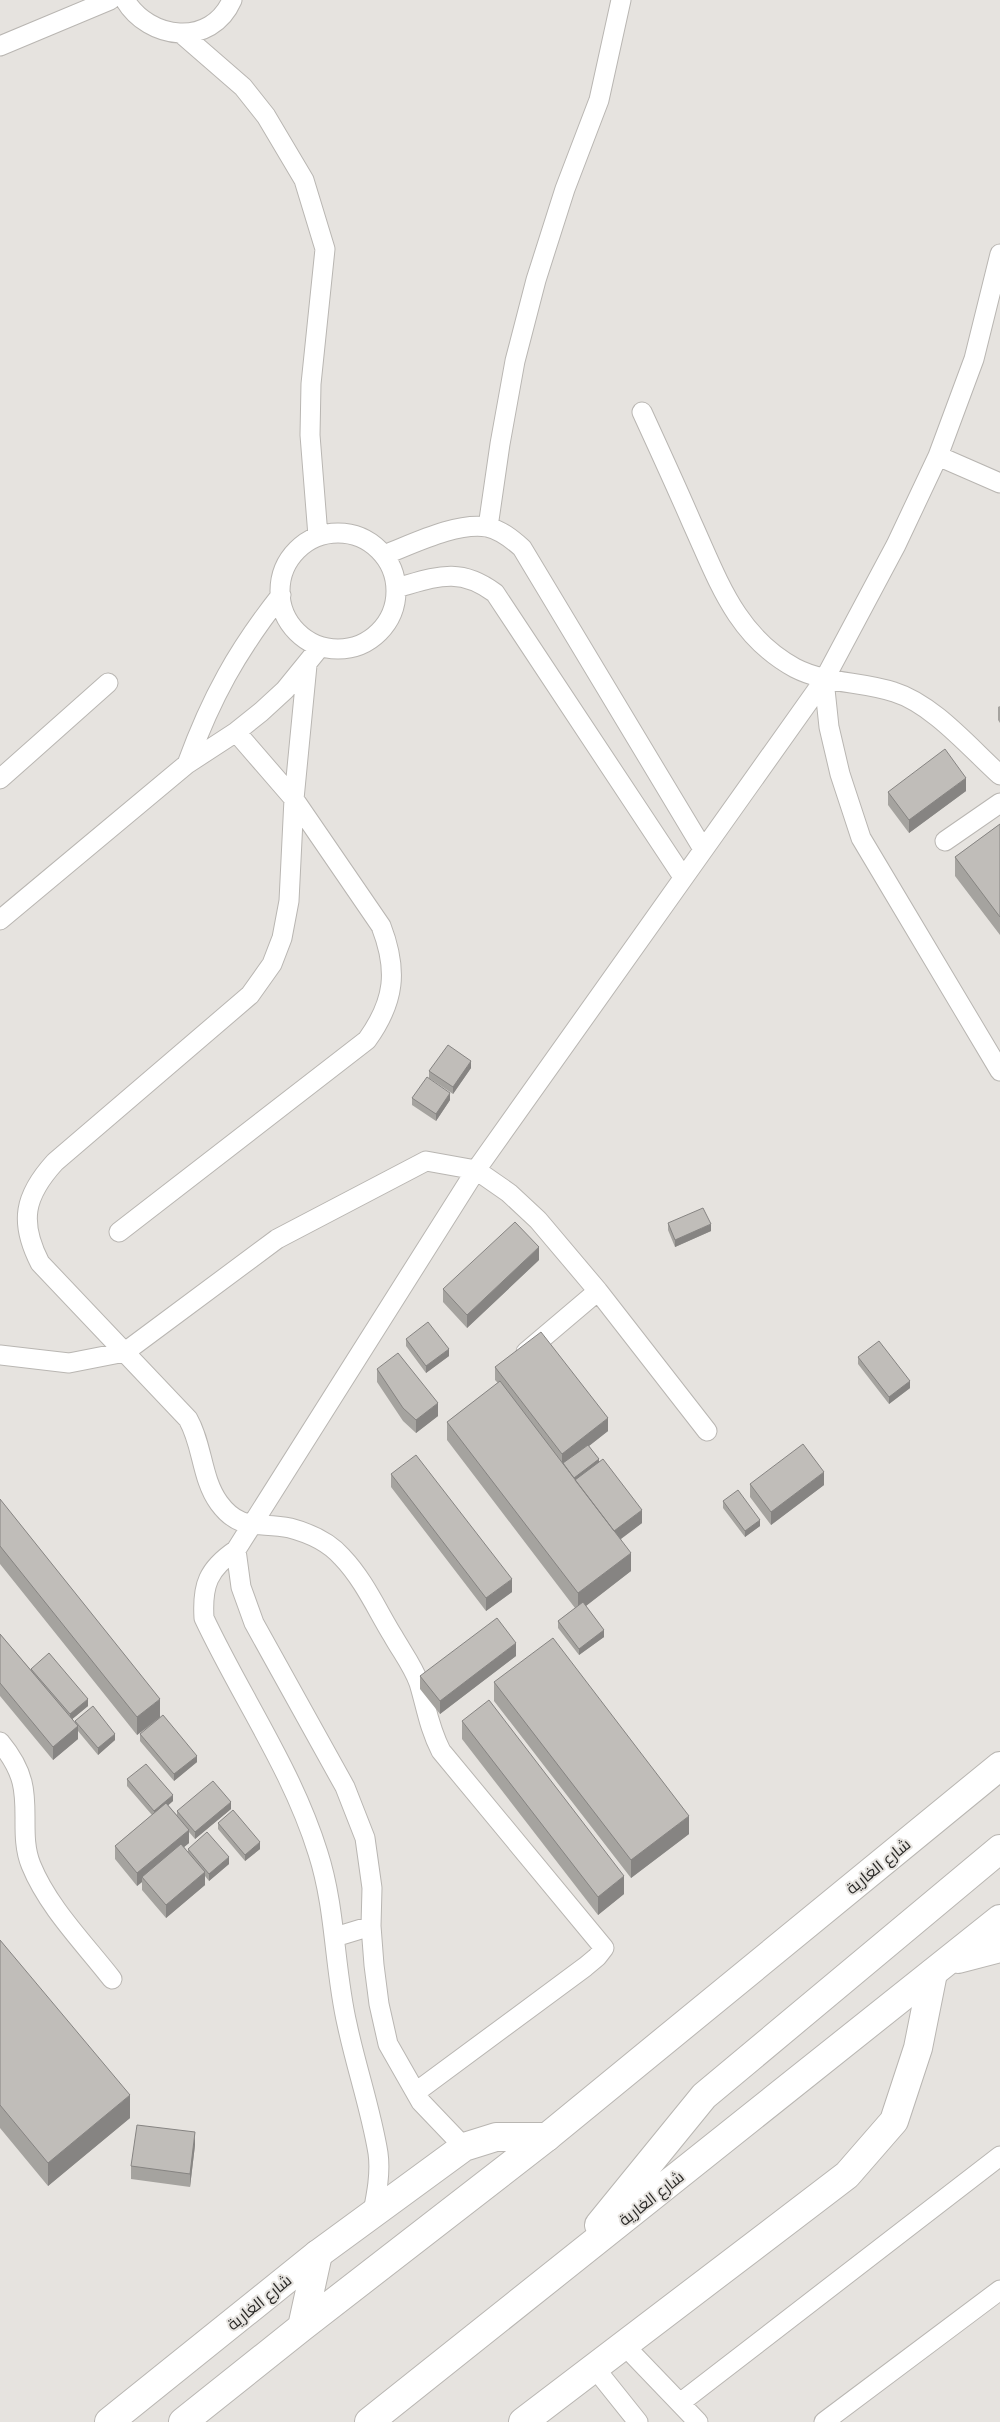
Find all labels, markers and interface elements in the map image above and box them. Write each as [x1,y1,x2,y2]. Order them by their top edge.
street label: شارع الغارية [842,1835,916,1900]
street label: شارع الغارية [615,2167,689,2231]
street label: شارع الغارية [223,2271,297,2336]

